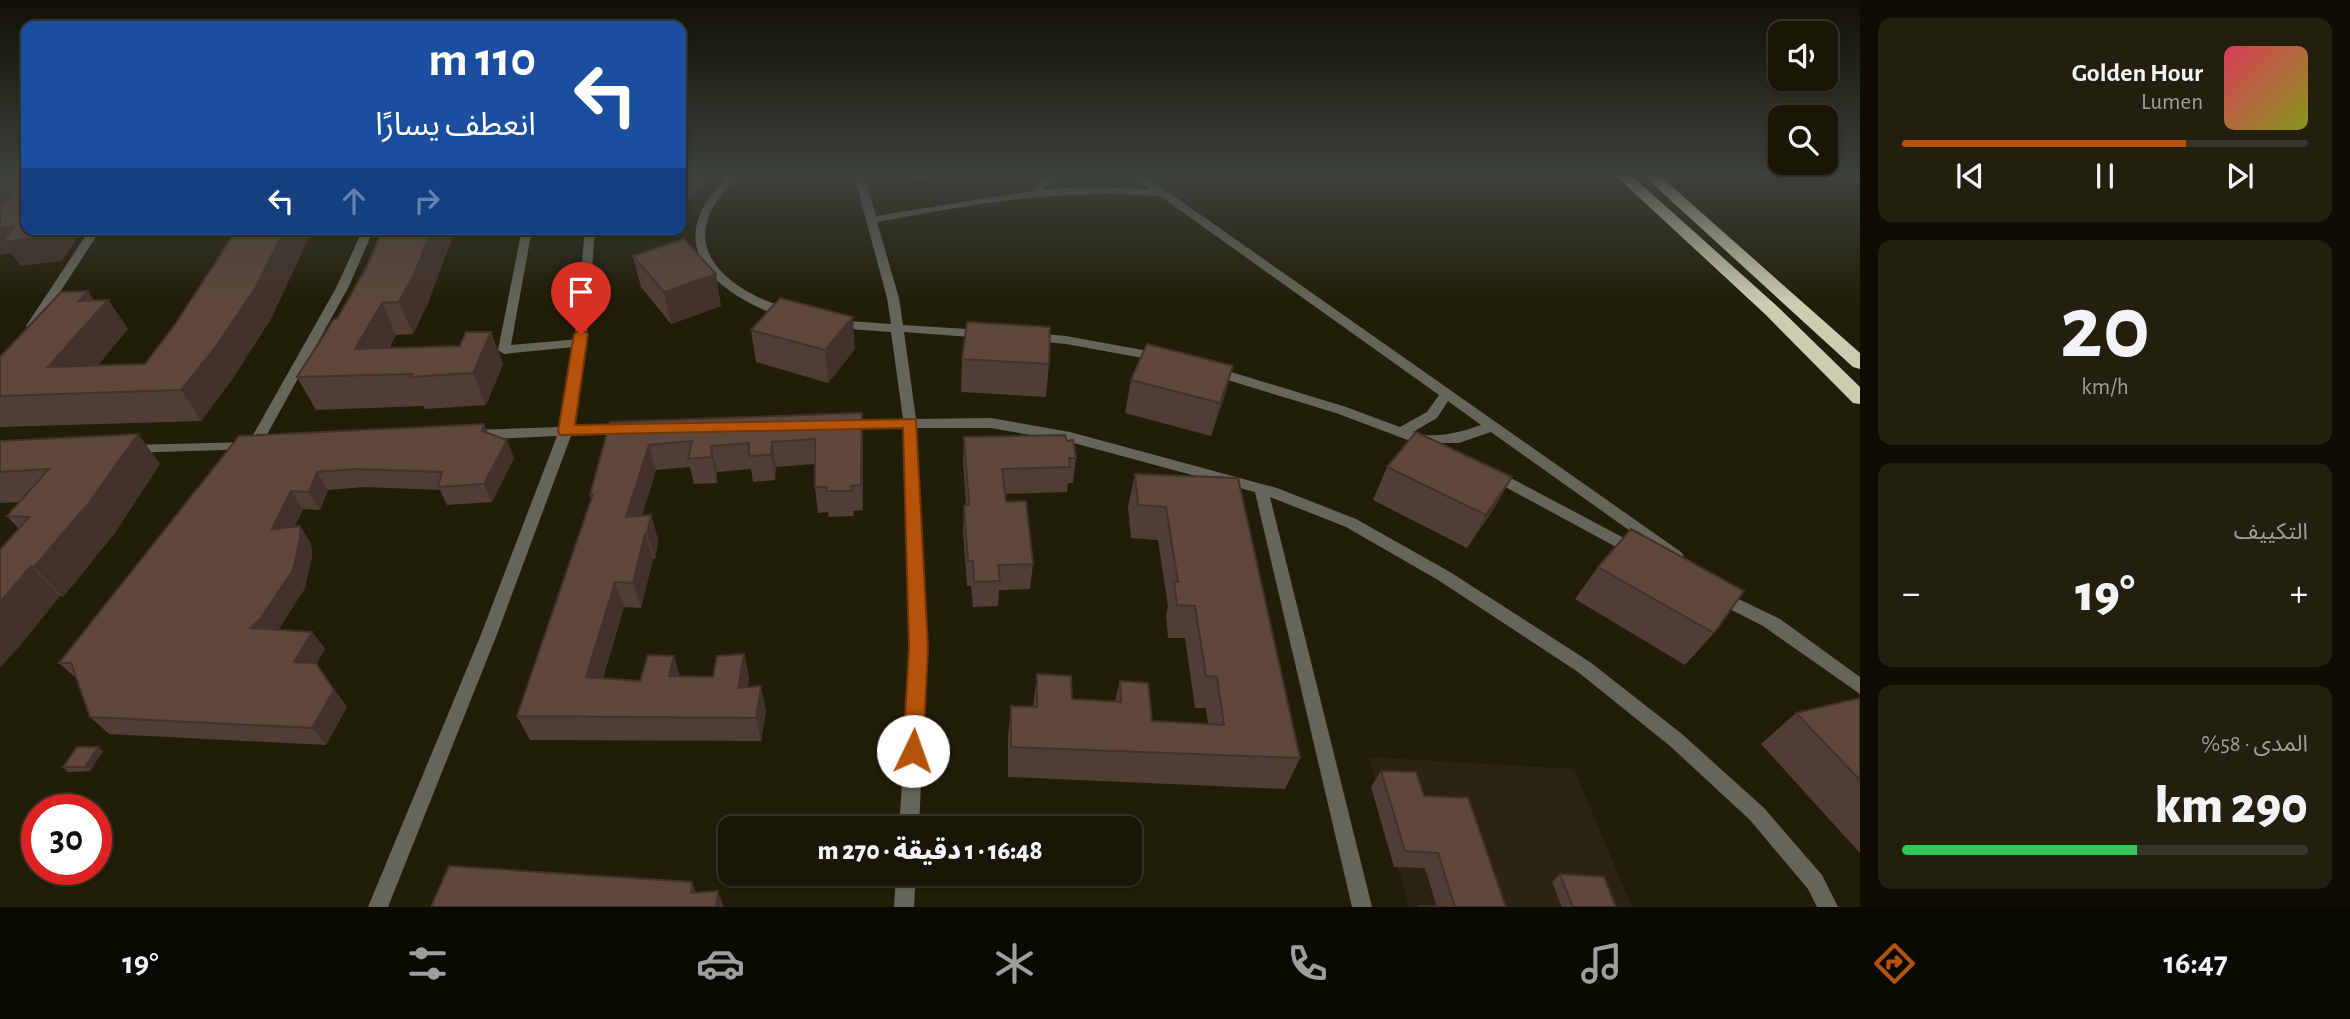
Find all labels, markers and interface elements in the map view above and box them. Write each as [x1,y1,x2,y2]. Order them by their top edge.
map controls [1768,21,1838,175]
button: sound [1768,21,1838,91]
text: 110 m [428,36,536,85]
icon: left [560,49,651,140]
text: Golden Hour [2072,60,2203,86]
text: Lumen [2141,91,2203,114]
button: search [1768,105,1838,175]
text: انعطف يسارًا [375,109,536,141]
icon: previous [1951,157,1989,195]
icon: pause [2086,157,2124,195]
icon: next [2221,157,2259,195]
icon: left [262,182,300,220]
icon: ahead [335,182,373,220]
icon: right [408,182,446,220]
pin [551,262,611,334]
icon: arrive [562,273,600,311]
text: 20 [2060,283,2150,374]
text: km/h [2081,376,2129,399]
text: التكييف [2234,521,2308,544]
text: 19° [2075,568,2135,620]
text: − [1902,575,1920,613]
text: + [2290,575,2308,613]
position arrow [876,714,950,788]
text: المدى · 58% [2201,733,2308,756]
text: 290 km [2154,780,2308,832]
speed limit sign: 30 [21,794,112,885]
text: 16:48 · 1 دقيقة · 270 m [817,838,1043,864]
icon: filters [403,939,452,988]
icon: car [696,939,745,988]
icon: climate [990,939,1039,988]
icon: phone [1283,939,1332,988]
icon: music [1577,939,1626,988]
icon: directions [1870,939,1919,988]
text: 19° [122,947,159,979]
text: 16:47 [2164,947,2228,979]

